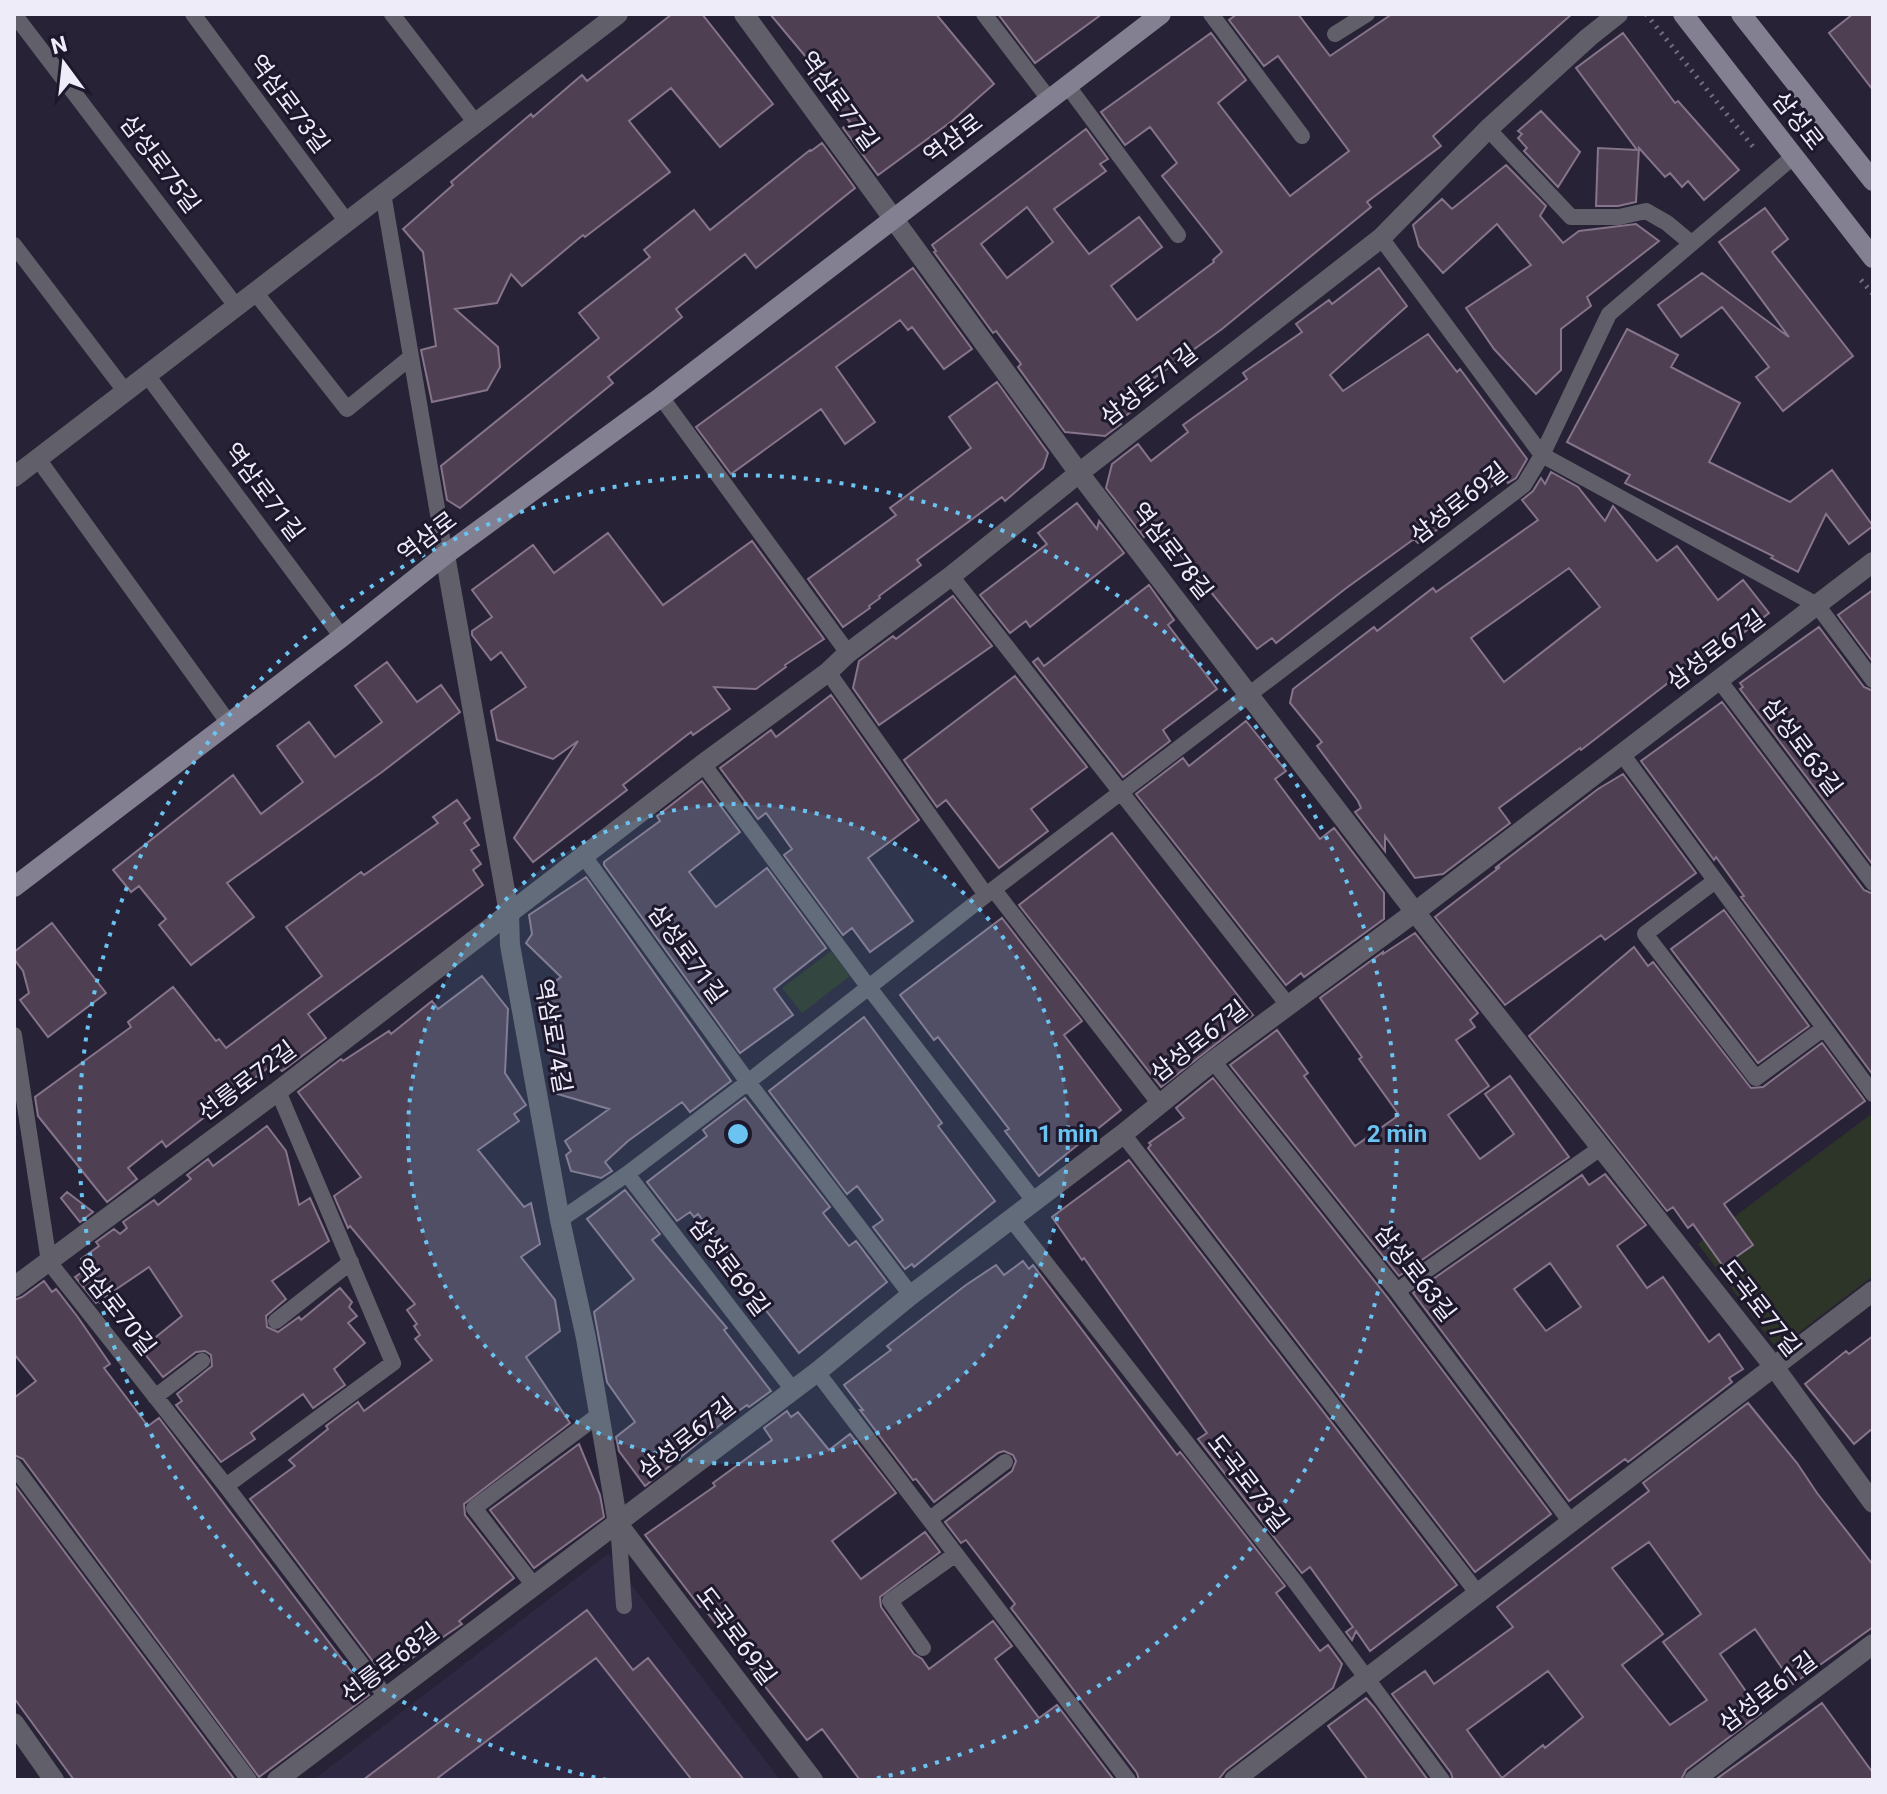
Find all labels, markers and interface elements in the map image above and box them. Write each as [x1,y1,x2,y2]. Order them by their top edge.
north arrow [24,24,104,104]
text: N [48,31,70,59]
street label: 역삼로77길 [794,46,884,156]
street label: 역삼로73길 [243,50,335,158]
street label: 삼성로 [1767,86,1829,156]
street label: 역삼로 [918,108,988,170]
street label: 삼성로75길 [114,110,206,218]
street label: 삼성로71길 [1095,338,1203,432]
street label: 역삼로71길 [218,438,310,546]
street label: 삼성로69길 [1405,456,1513,550]
street label: 역삼로78길 [1125,497,1219,605]
street label: 역삼로 [392,506,462,568]
street label: 삼성로67길 [1662,604,1770,696]
street label: 삼성로63길 [1756,693,1848,801]
street label: 삼성로71길 [642,899,732,1009]
street label: 역삼로74길 [529,977,577,1095]
street label: 삼성로67길 [1145,994,1253,1088]
street label: 선릉로72길 [193,1035,301,1127]
centre of rings [724,1120,752,1148]
text: 1 min [1038,1120,1098,1148]
text: 2 min [1367,1120,1427,1148]
street label: 삼성로69길 [683,1213,775,1321]
street label: 삼성로63길 [1368,1219,1462,1327]
street label: 역삼로70길 [68,1253,162,1361]
street label: 도곡로77길 [1713,1254,1807,1362]
street label: 삼성로67길 [633,1391,741,1485]
street label: 도곡로73길 [1201,1429,1295,1537]
street label: 도곡로69길 [690,1582,782,1690]
street label: 선릉로68길 [336,1617,444,1709]
street label: 삼성로61길 [1714,1646,1822,1738]

